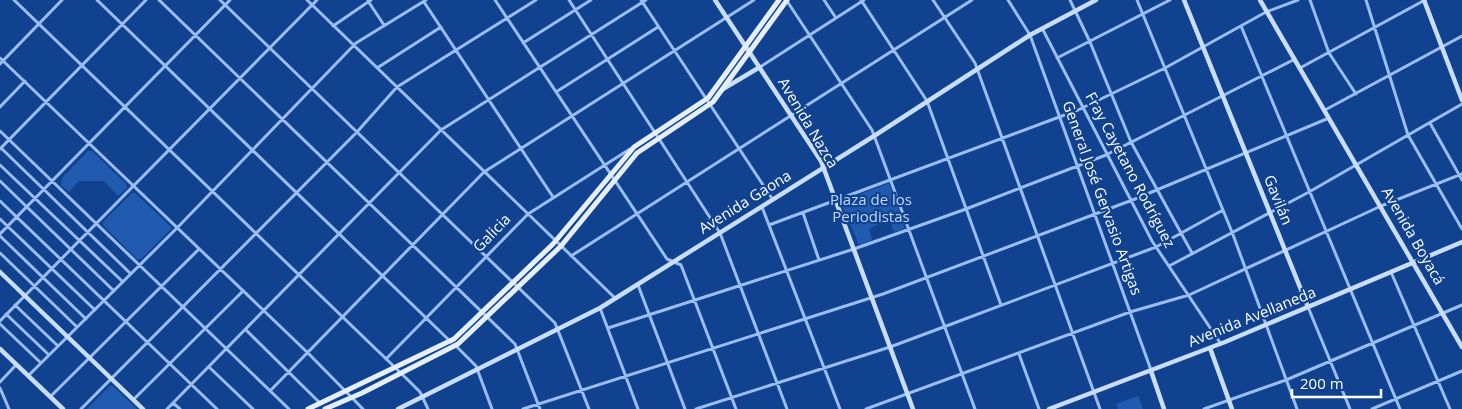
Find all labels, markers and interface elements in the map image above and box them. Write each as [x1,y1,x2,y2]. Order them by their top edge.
street label: Avenida Nazca [774,74,844,171]
street label: Fray Cayetano Rodríguez [1081,88,1180,251]
street label: General José Gervasio Artigas [1058,98,1147,297]
street label: Avenida Gaona [694,165,795,238]
street label: Gavilán [1260,172,1298,227]
street label: Avenida Boyacá [1378,183,1450,288]
park label: Plaza de los Periodistas [830,189,912,226]
street label: Galicia [468,209,514,256]
street label: Avenida Avellaneda [1185,281,1319,351]
scale bar [1292,366,1381,398]
text: 200 m [1300,373,1344,393]

